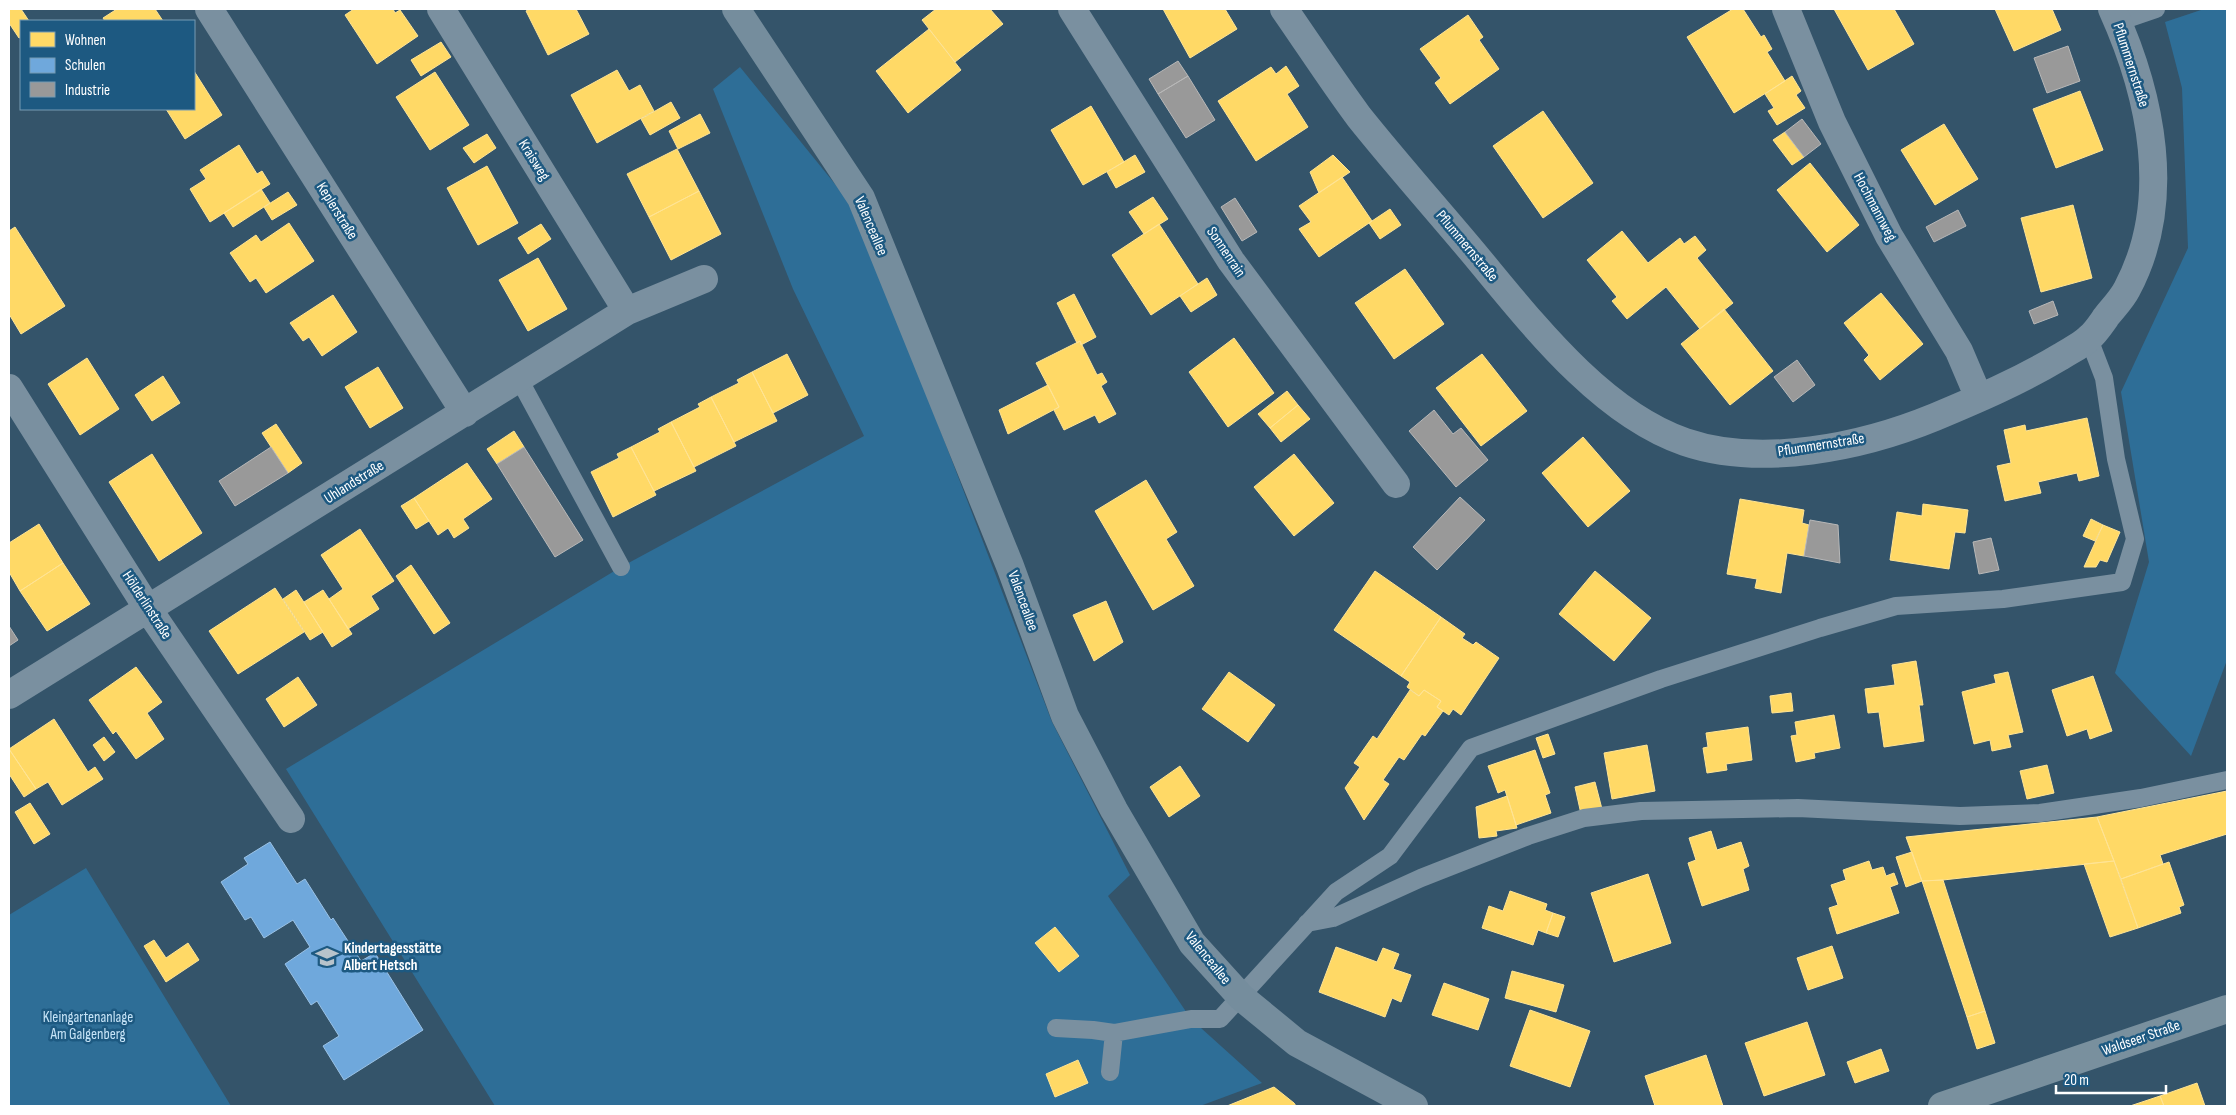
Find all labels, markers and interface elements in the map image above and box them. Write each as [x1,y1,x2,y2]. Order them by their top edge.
legend [20,20,195,110]
street label: Pflummernstraße [2108,20,2154,110]
text: Wohnen [65,31,106,50]
text: Schulen [65,56,105,75]
text: Industrie [65,81,110,100]
street label: Kraisweg [514,136,554,184]
street label: Hochmannweg [1849,169,1901,245]
street label: Keplerstraße [312,179,362,243]
street label: Valenceallee [850,193,892,259]
street label: Pflummernstraße [1432,206,1502,286]
street label: Sonnenrain [1202,223,1250,281]
street label: Pflummernstraße [1776,429,1866,461]
street label: Uhlandstraße [320,456,388,508]
street label: Hölderlinstraße [118,567,176,643]
street label: Valenceallee [1003,568,1043,634]
street label: Valenceallee [1181,928,1235,988]
place label: Kindertagesstätte Albert Hetsch [343,939,441,975]
school or university icon: Kindertagesstätte Albert Hetsch [314,944,340,970]
park label: Kleingartenanlage Am Galgenberg [43,1008,133,1044]
street label: Waldseer Straße [2099,1016,2183,1060]
scale bar [2056,1062,2166,1094]
text: 20 m [2064,1071,2089,1090]

